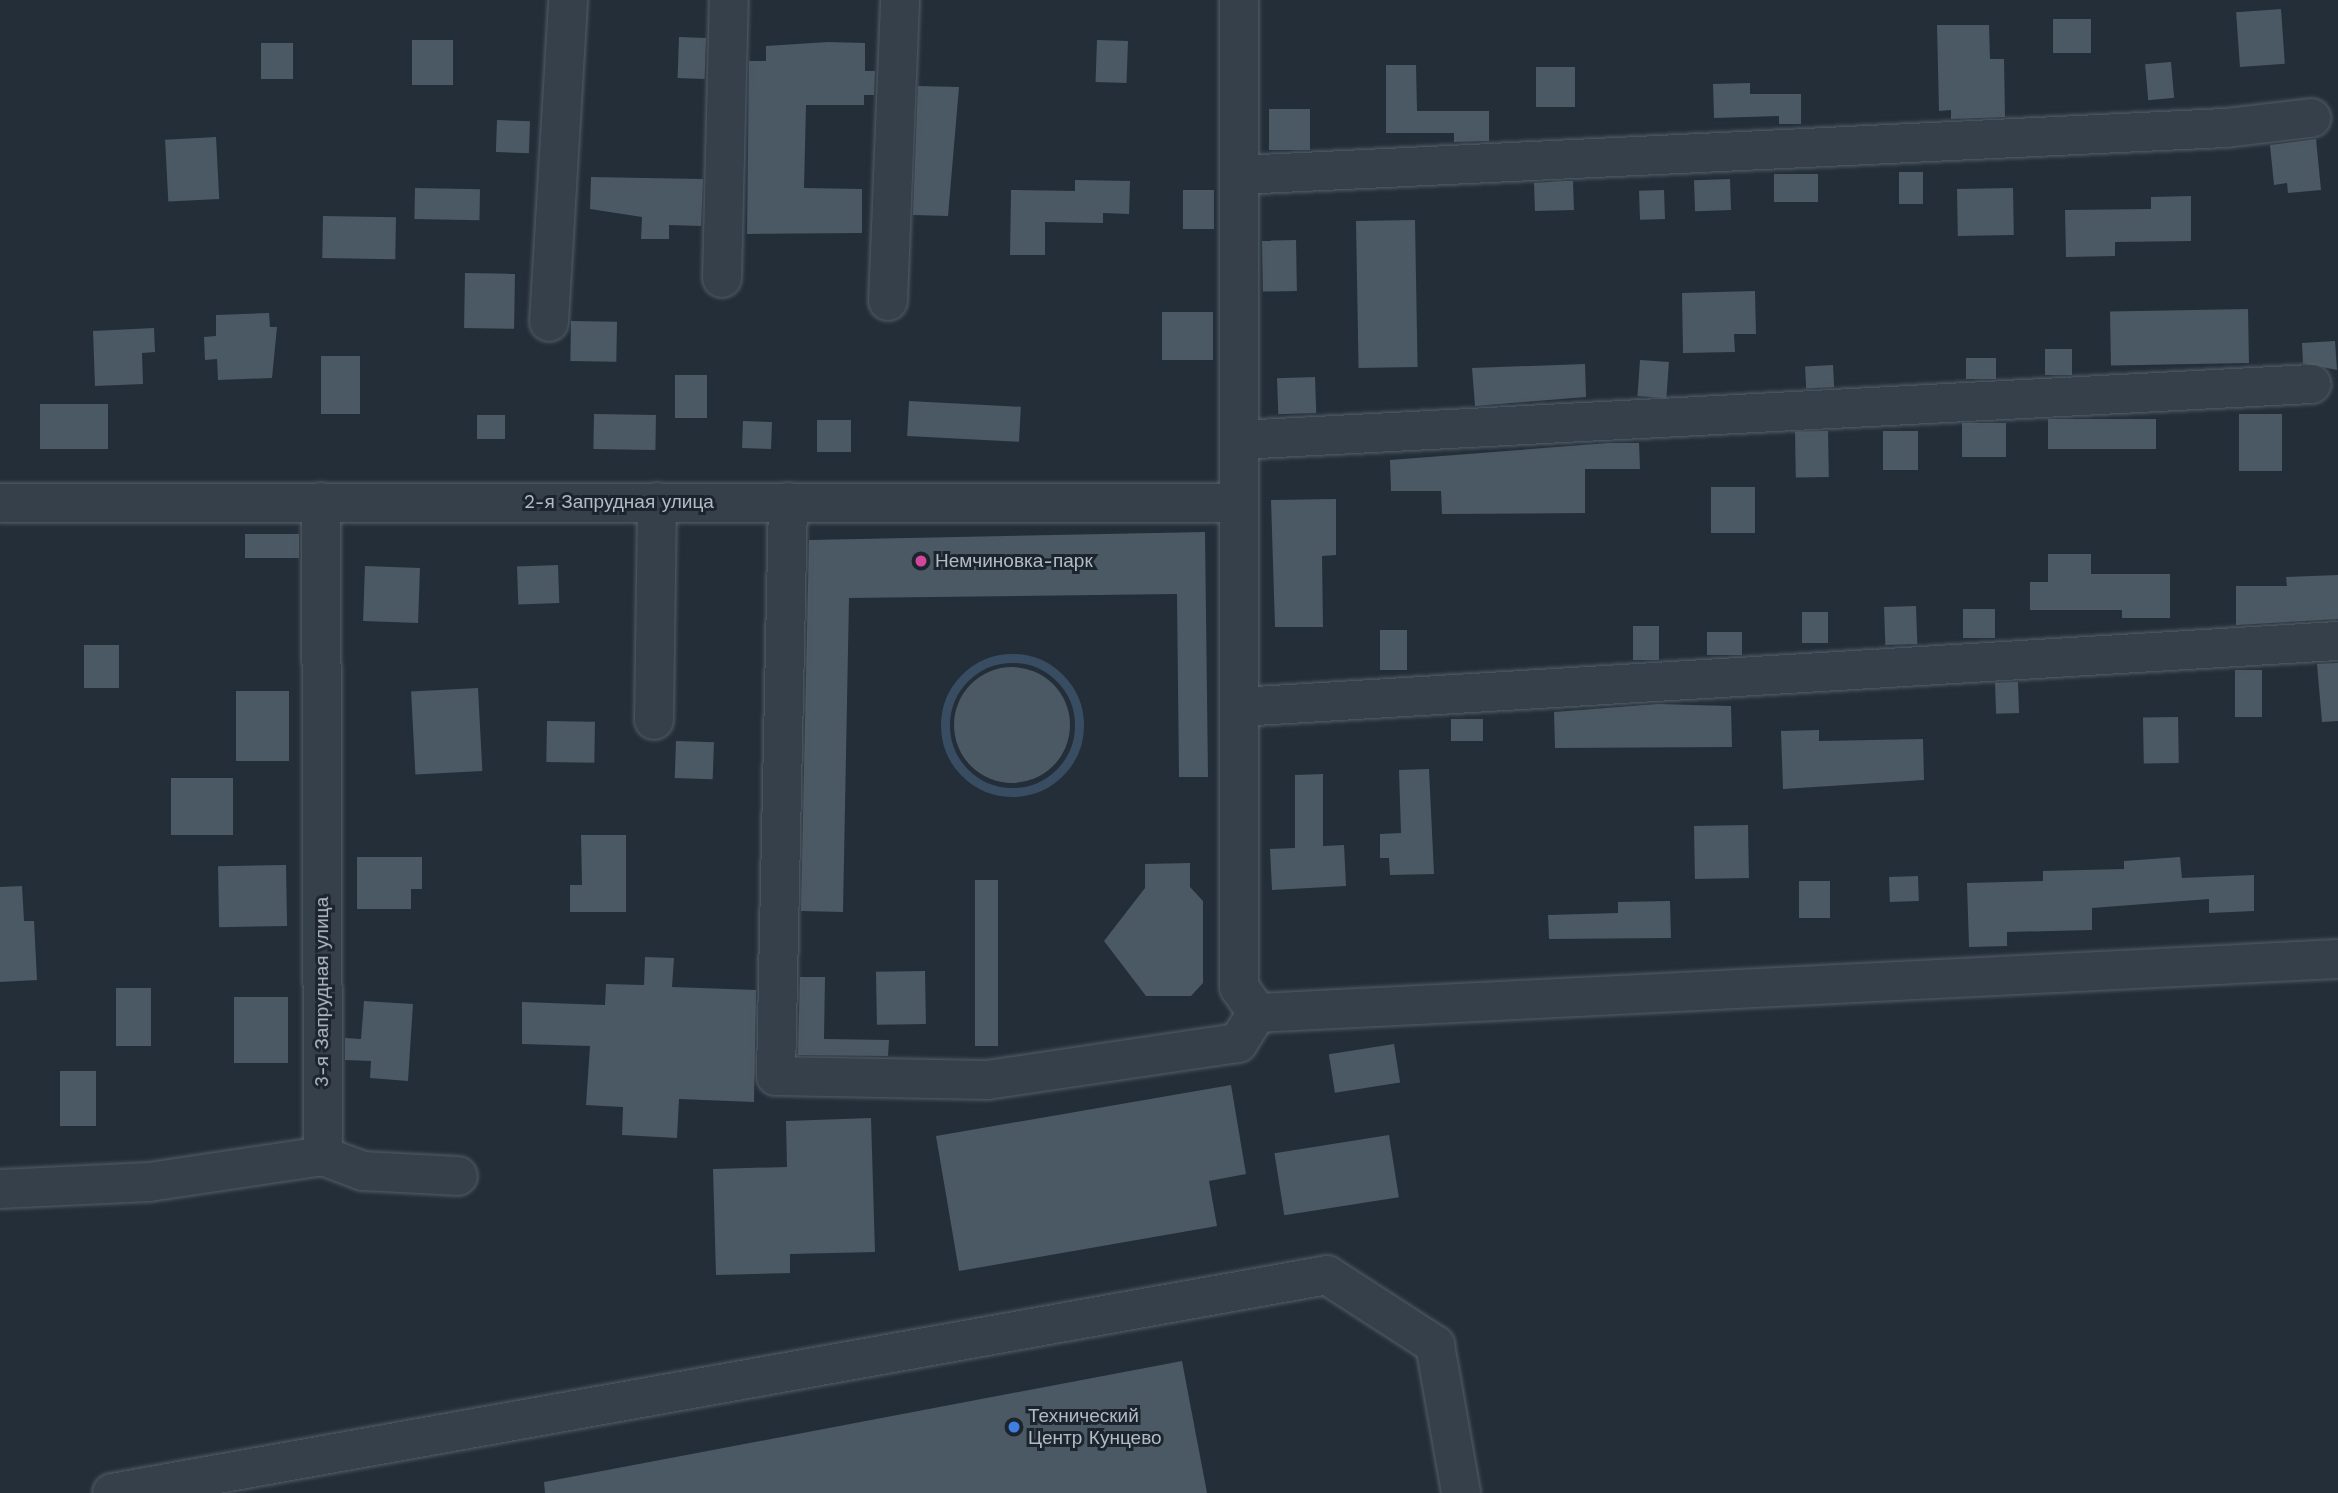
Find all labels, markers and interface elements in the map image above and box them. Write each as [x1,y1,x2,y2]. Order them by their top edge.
street label: 2-я Запрудная улица [524,491,714,513]
place label: Немчиновка-парк [935,550,1093,572]
marker: Немчиновка-парк [913,553,929,569]
street label: 3-я Запрудная улица [311,897,333,1087]
place label: Технический Центр Кунцево [1028,1405,1162,1449]
marker: Технический Центр Кунцево [1006,1419,1022,1435]

